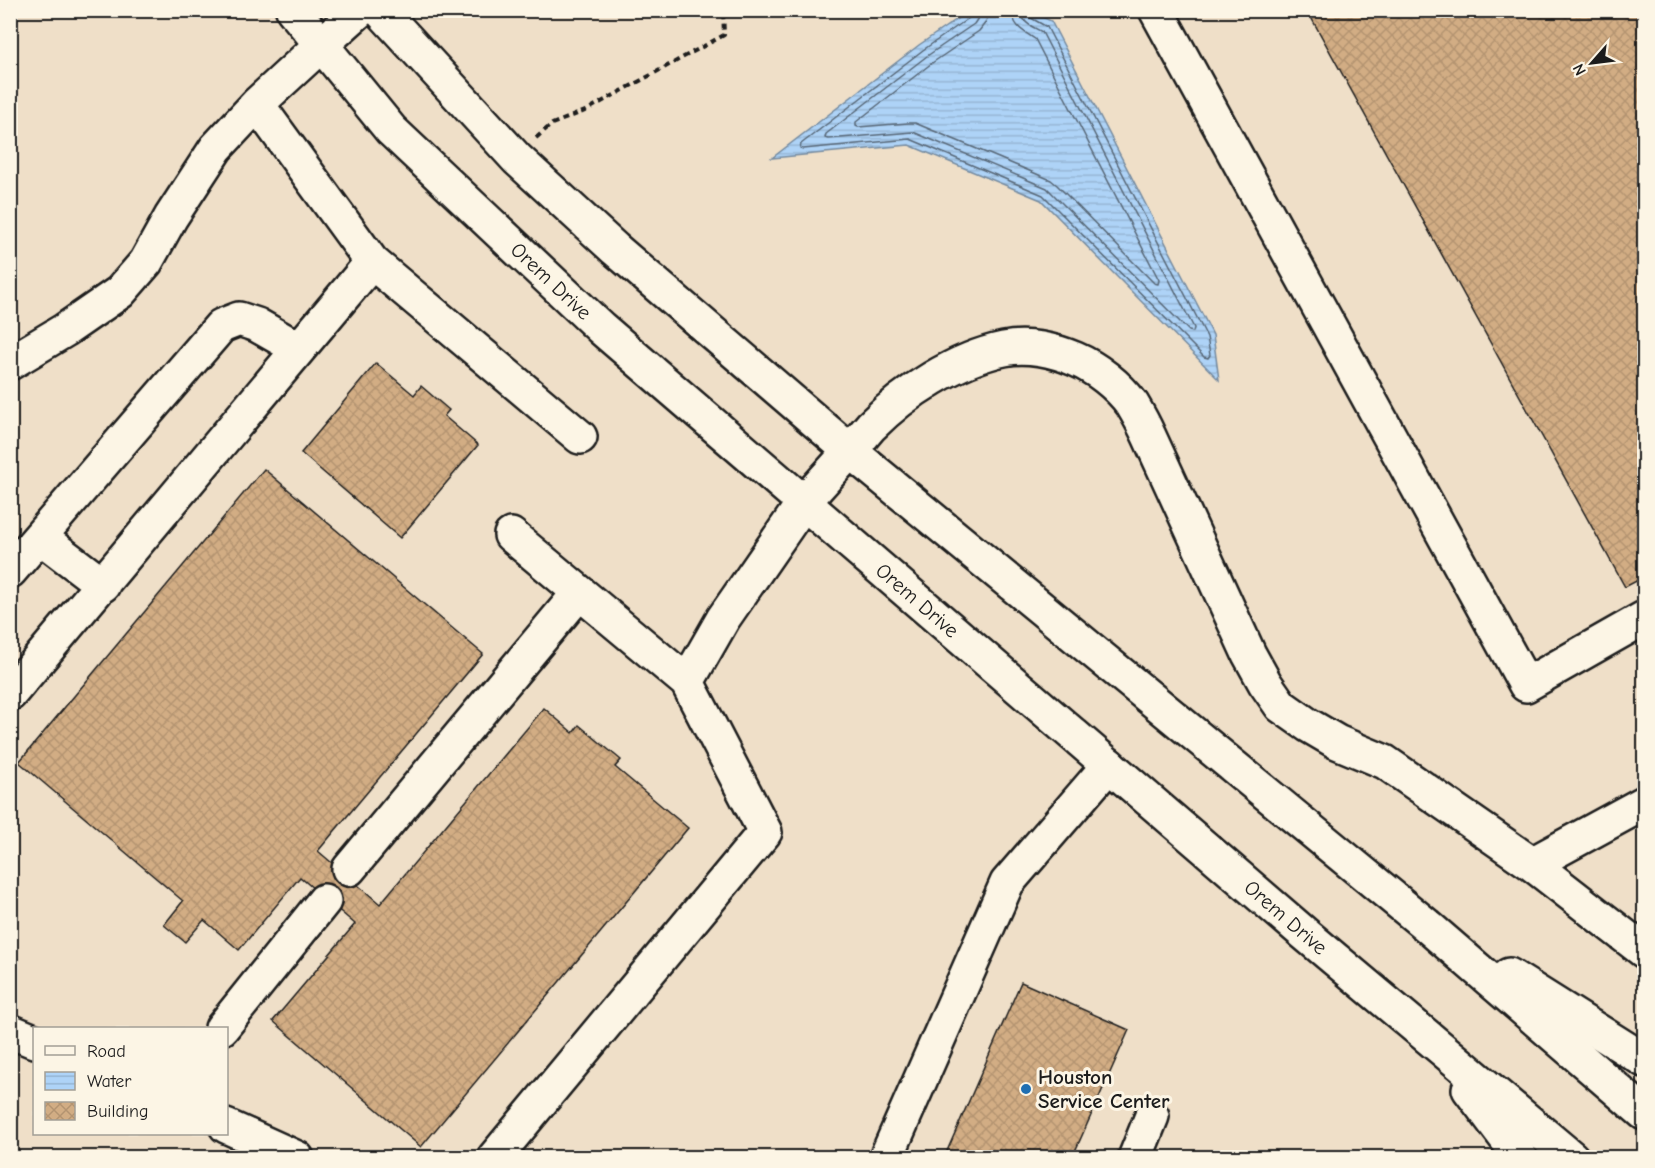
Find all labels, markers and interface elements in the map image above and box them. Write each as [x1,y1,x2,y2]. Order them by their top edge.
north arrow [1562,33,1622,93]
text: N [1569,61,1590,78]
street label: Orem Drive [506,237,596,325]
street label: Orem Drive [871,558,964,643]
street label: Orem Drive [1239,875,1332,959]
legend [33,1027,228,1135]
text: Road [87,1041,126,1062]
place label: Houston Service Center [1038,1065,1170,1113]
text: Water [87,1071,132,1092]
marker: Houston Service Center [1019,1082,1033,1096]
text: Building [87,1101,149,1122]

